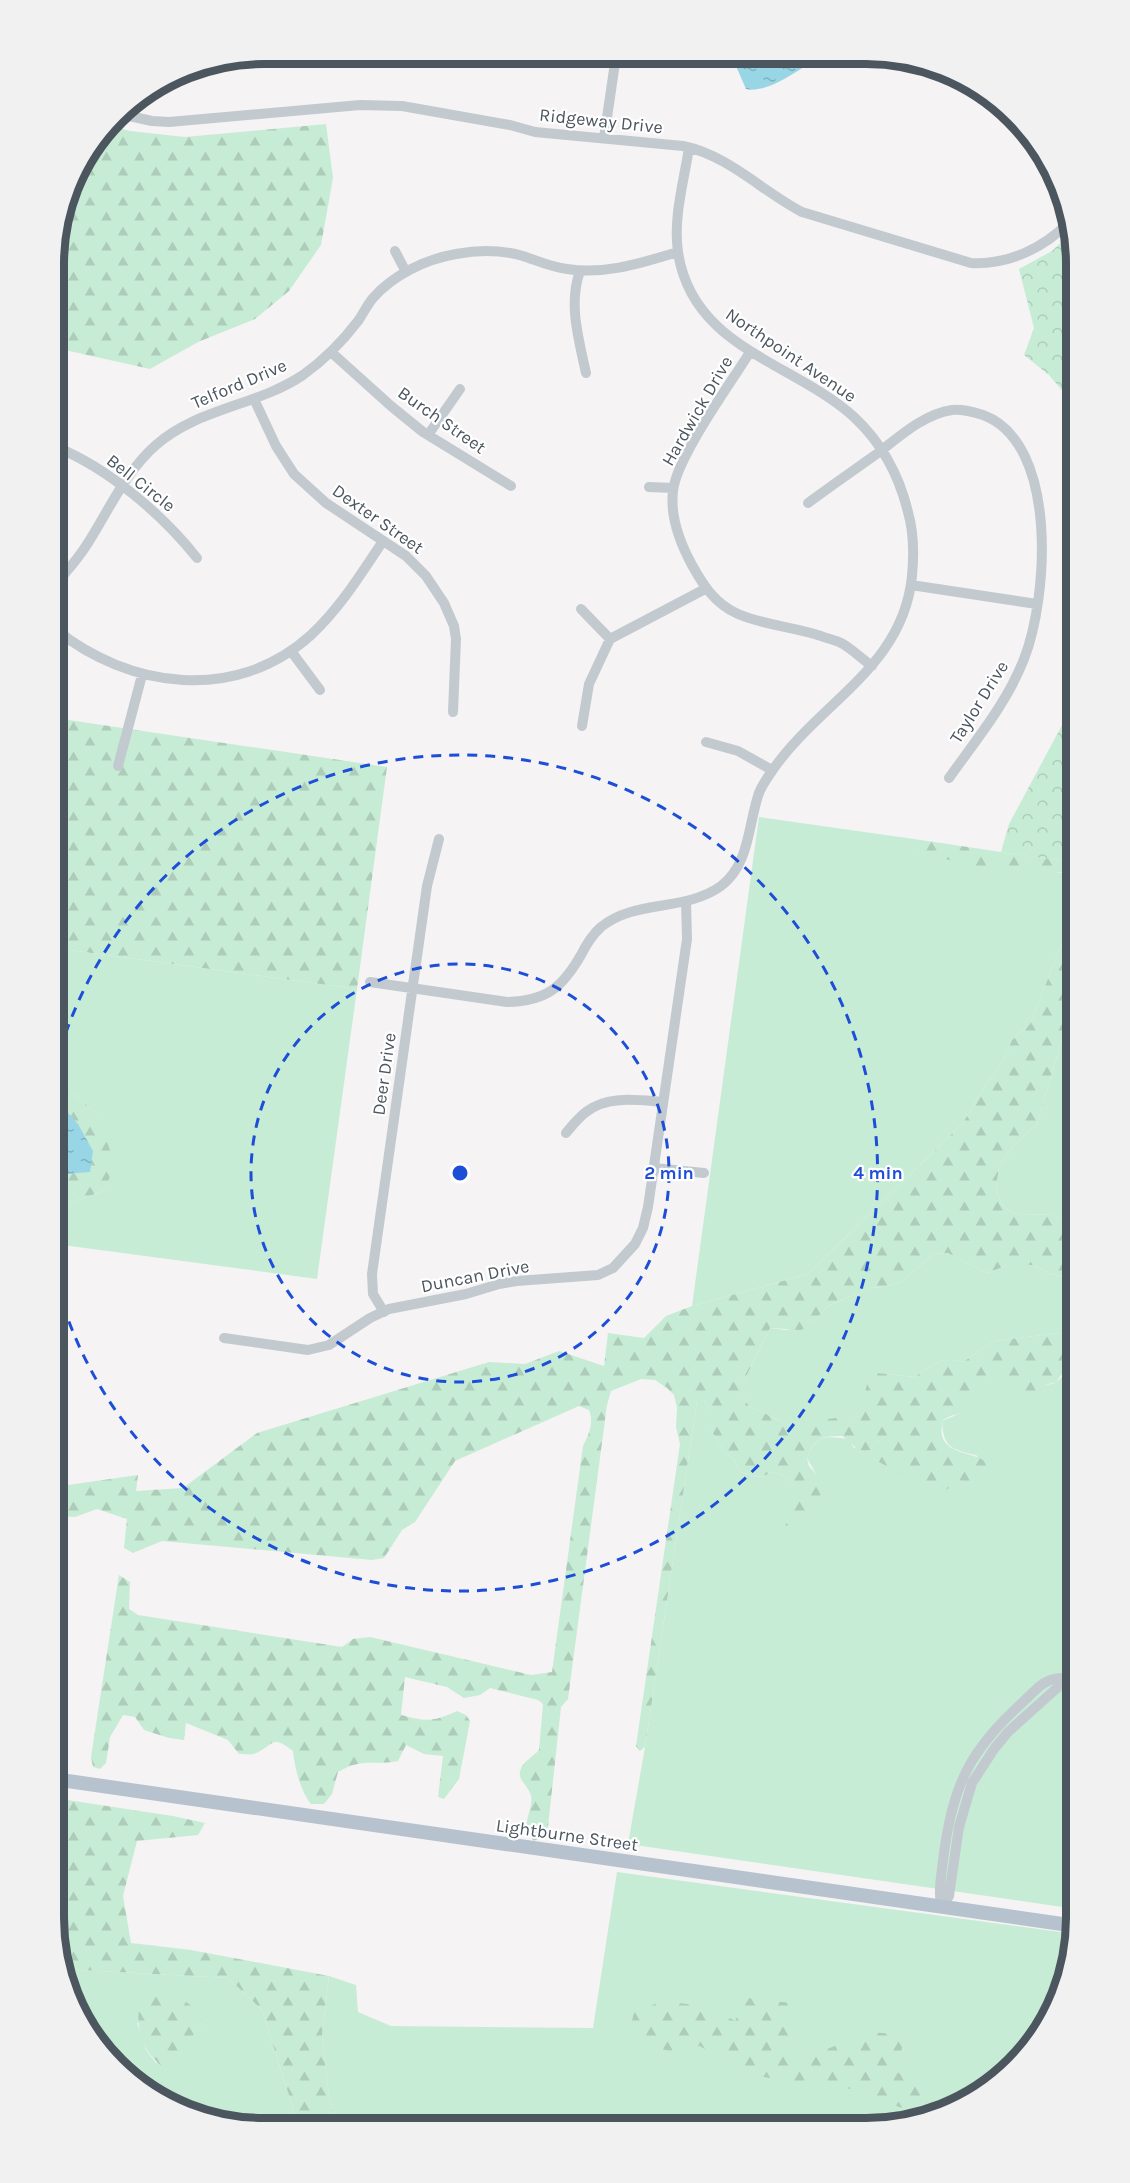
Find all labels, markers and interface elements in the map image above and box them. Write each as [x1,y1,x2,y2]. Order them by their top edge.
street label: Ridgeway Drive [538,104,664,138]
street label: Northpoint Avenue [721,303,861,407]
street label: Hardwick Drive [657,352,737,470]
street label: Telford Drive [188,354,290,414]
street label: Burch Street [394,382,490,459]
street label: Bell Circle [102,449,180,517]
street label: Dexter Street [328,479,428,559]
street label: Taylor Drive [945,657,1013,747]
street label: Deer Drive [367,1031,401,1117]
text: 2 min [644,1162,694,1184]
text: 4 min [853,1162,903,1184]
centre of rings [450,1163,470,1183]
street label: Duncan Drive [419,1255,531,1297]
street label: Lightburne Street [494,1814,640,1856]

